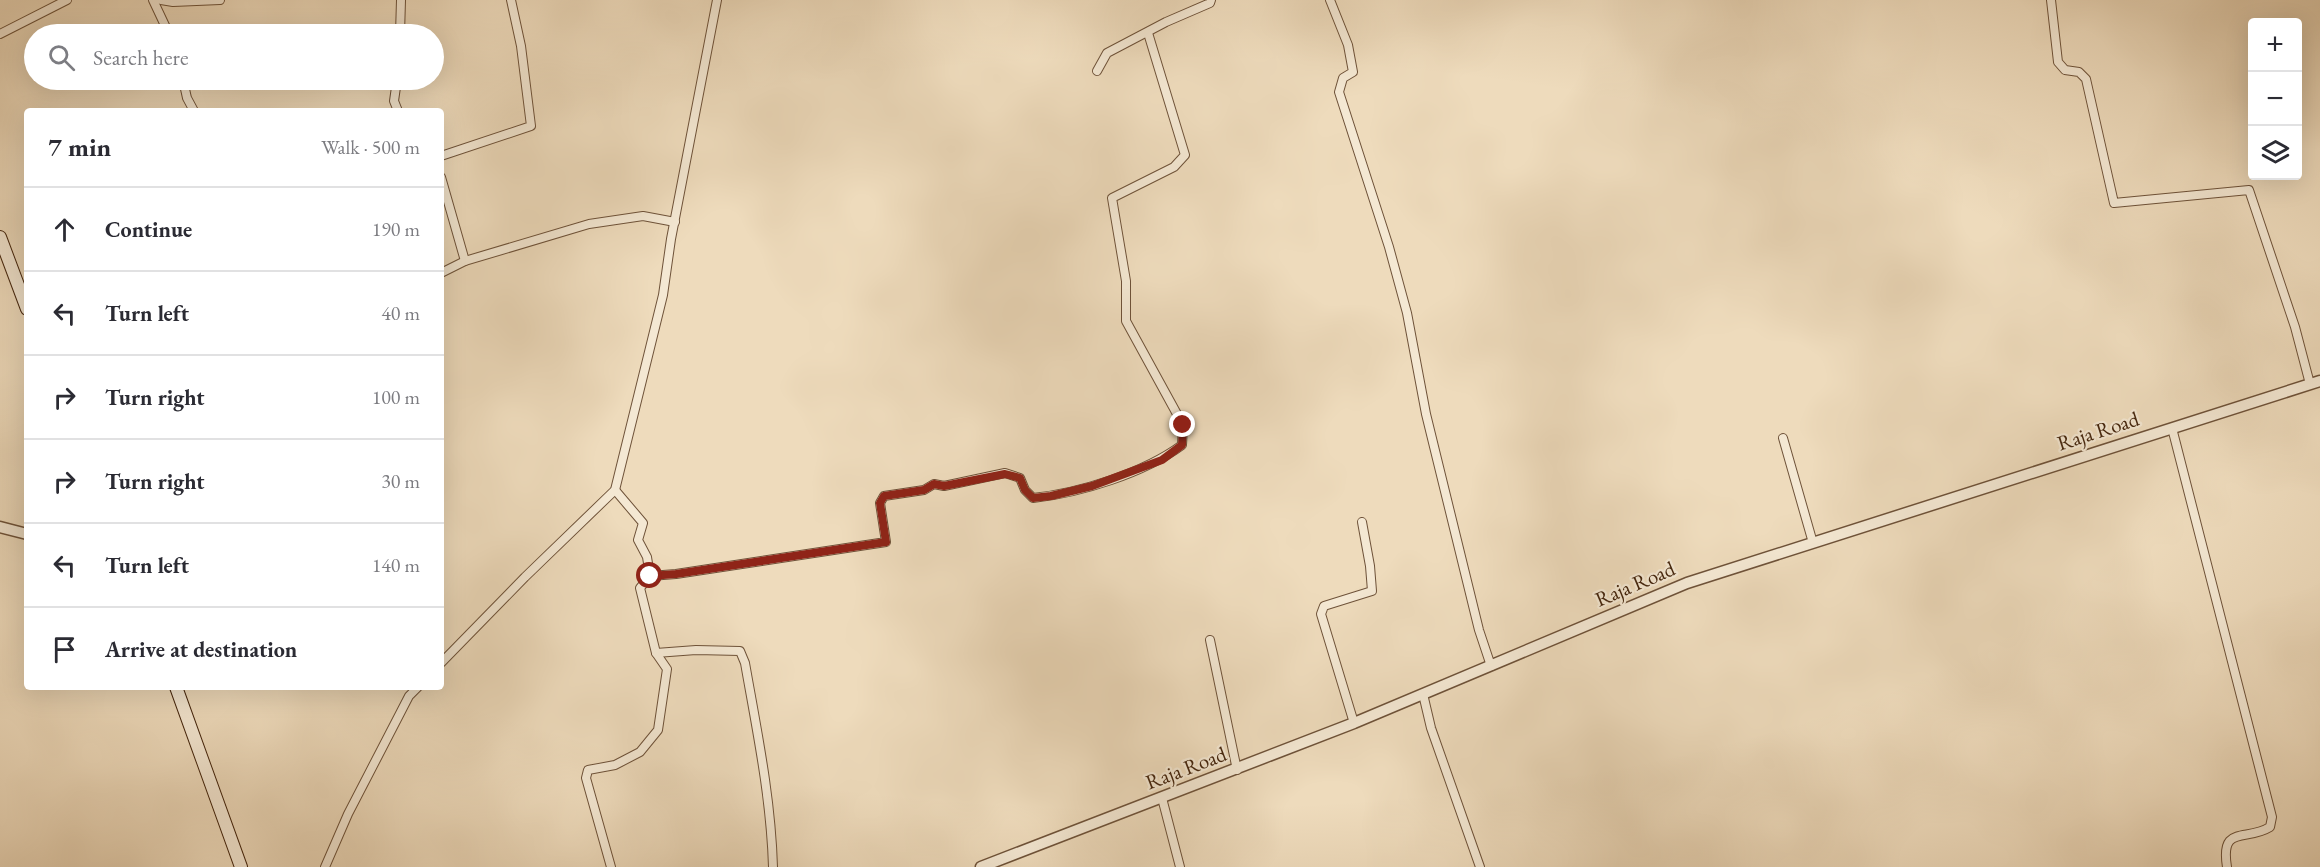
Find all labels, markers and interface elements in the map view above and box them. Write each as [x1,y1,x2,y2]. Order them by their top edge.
map controls [2248,18,2302,180]
button: + [2248,18,2302,72]
search box [24,24,444,90]
icon: search [45,41,78,74]
text: Search here [93,43,188,72]
button: − [2248,72,2302,126]
button: layers [2248,126,2302,180]
text: 7 min [48,130,111,164]
text: Walk · 500 m [321,134,420,160]
icon: ahead [48,213,81,246]
text: Continue [105,215,192,244]
text: 190 m [372,216,420,242]
icon: left [48,297,81,330]
text: Turn left [105,299,189,328]
text: 40 m [381,300,420,326]
icon: right [48,381,81,414]
text: Turn right [105,383,204,412]
text: 100 m [372,384,420,410]
street label: Raja Road [2054,405,2143,456]
route end [1169,411,1195,437]
icon: right [48,465,81,498]
text: Turn right [105,467,204,496]
text: 30 m [381,468,420,494]
icon: left [48,549,81,582]
text: Turn left [105,551,189,580]
text: 140 m [372,552,420,578]
street label: Raja Road [1591,554,1679,612]
route start [636,562,662,588]
icon: arrive [48,633,81,666]
text: Arrive at destination [105,635,297,664]
street label: Raja Road [1142,740,1230,795]

